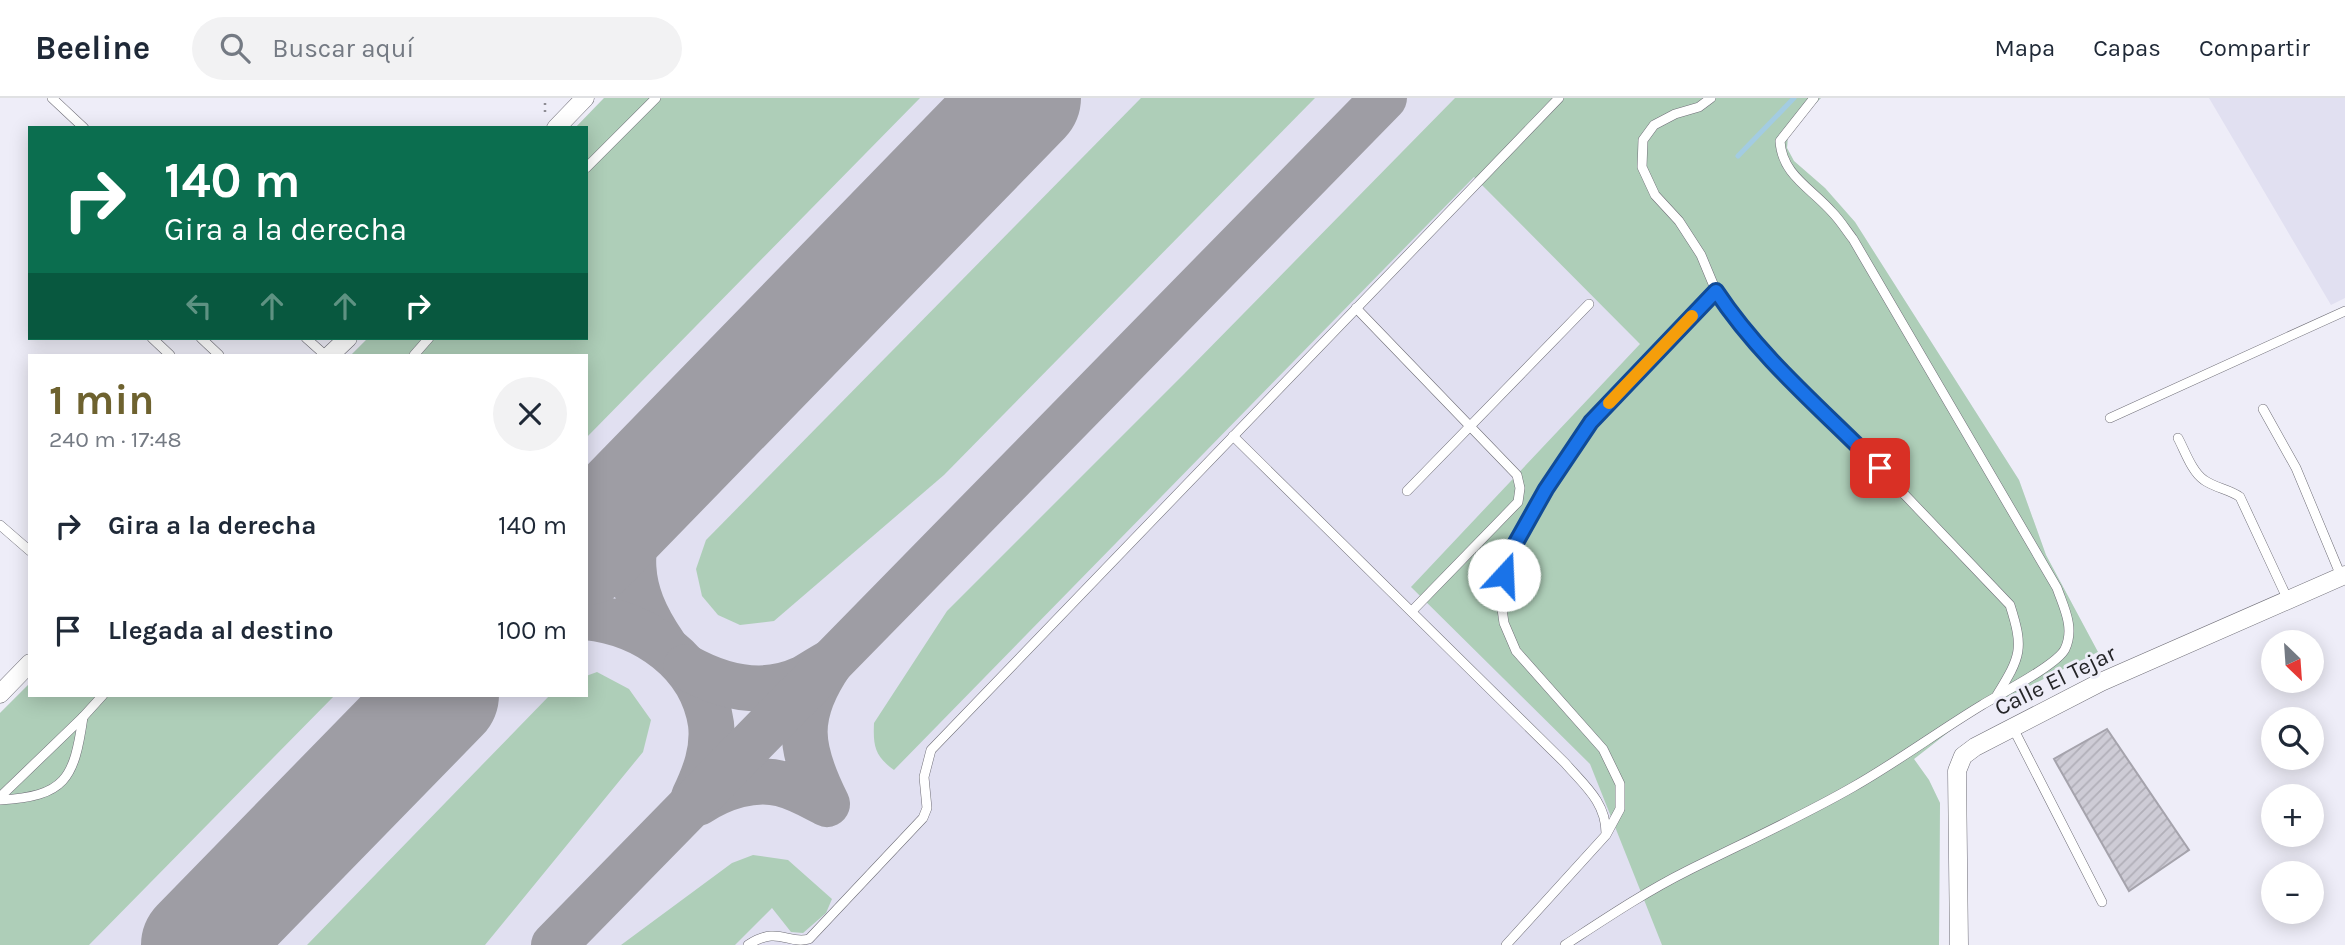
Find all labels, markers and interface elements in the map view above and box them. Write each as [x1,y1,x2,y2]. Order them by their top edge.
search box [192,17,682,80]
text: Beeline [35,29,150,67]
icon: search [216,29,254,67]
text: Buscar aquí [272,33,414,64]
text: Mapa [1994,34,2055,62]
text: Capas [2093,34,2161,62]
text: Compartir [2199,34,2310,62]
text: 140 m [164,152,301,209]
icon: right [49,154,140,245]
text: Gira a la derecha [164,211,407,248]
icon: left [180,287,218,325]
icon: ahead [253,287,291,325]
icon: ahead [326,287,364,325]
icon: right [399,287,437,325]
text: 1 min [49,375,154,425]
button: close [493,377,567,451]
text: 240 m · 17:48 [49,426,182,453]
pin [1850,438,1910,498]
icon: arrive [1861,449,1899,487]
icon: right [49,507,87,545]
text: Gira a la derecha [108,510,317,541]
text: 140 m [498,510,567,541]
position arrow [1467,538,1541,612]
icon: arrive [49,612,87,650]
text: Llegada al destino [108,615,334,646]
text: 100 m [497,615,567,646]
north arrow [2261,630,2324,693]
map controls [2261,630,2324,924]
street label: Calle El Tejar [1990,639,2121,721]
button: search [2261,707,2324,770]
button: + [2261,784,2324,847]
button: − [2261,861,2324,924]

